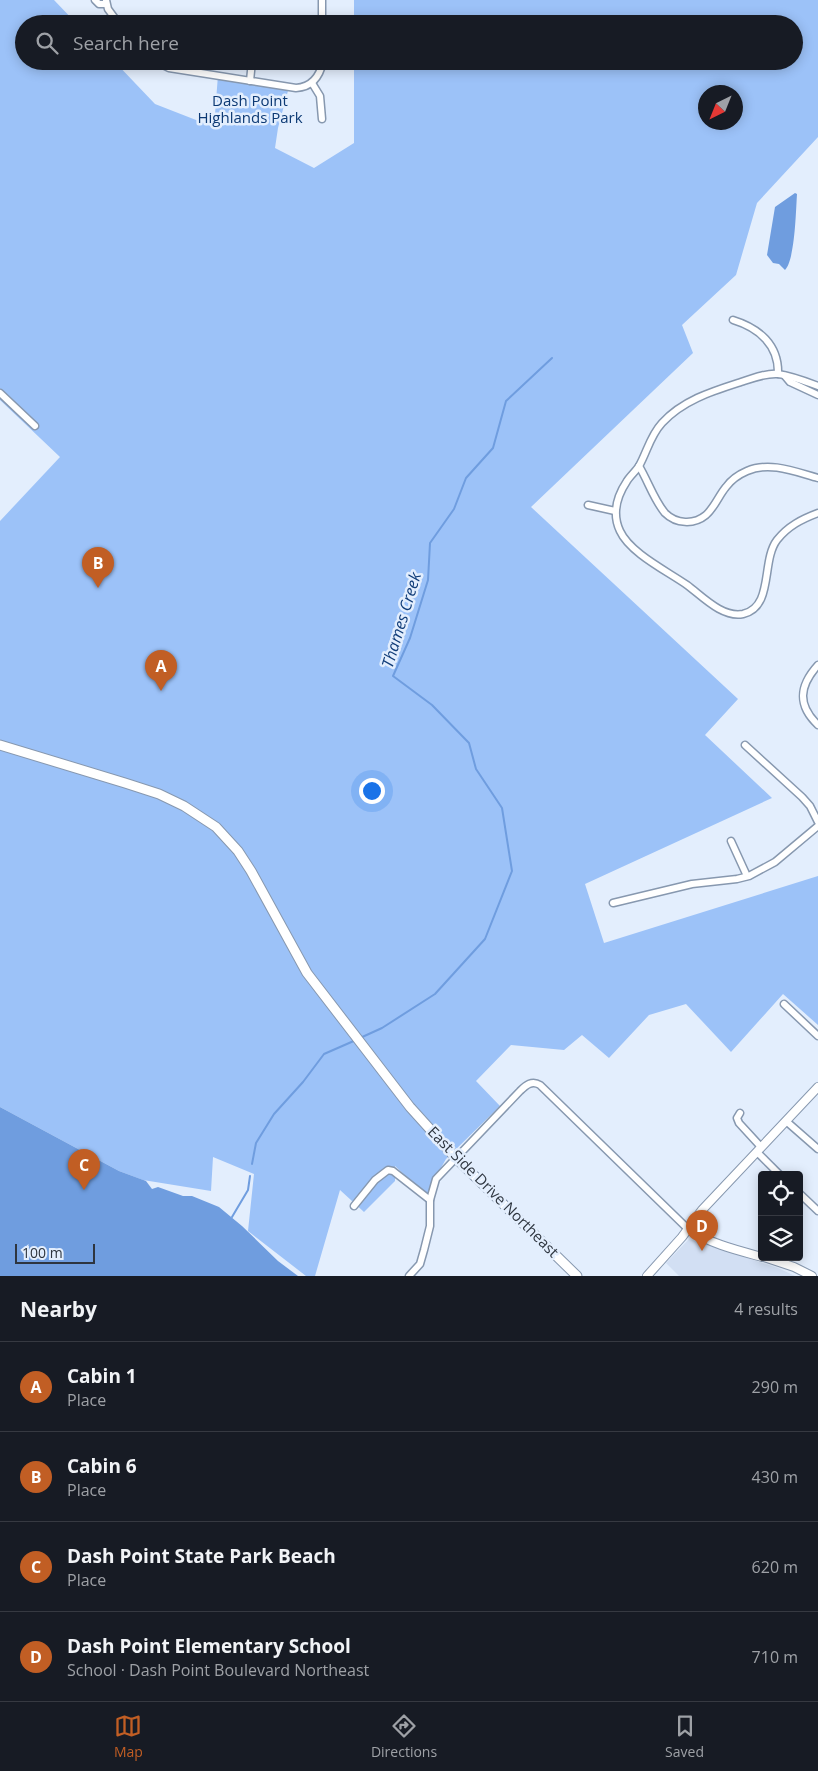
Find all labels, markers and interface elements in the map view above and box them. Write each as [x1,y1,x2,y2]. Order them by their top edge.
search box [15,15,803,70]
icon: search [33,29,61,57]
text: Search here [73,30,179,56]
north arrow [698,85,743,130]
park label: Dash Point Highlands Park [197,90,303,127]
pin: B [82,547,114,588]
water label: Thames Creek [376,568,426,670]
pin: A [145,650,177,691]
your location [359,778,385,804]
street label: East Side Drive Northeast [424,1121,564,1261]
pin: C [68,1149,100,1190]
map controls [758,1171,803,1261]
button: locate [758,1171,803,1216]
pin: D [686,1210,718,1251]
button: layers [758,1216,803,1261]
scale bar [15,1241,95,1264]
text: 100 m [22,1243,63,1262]
text: Nearby [20,1295,97,1323]
text: 4 results [734,1298,798,1320]
text: Cabin 1 [67,1363,137,1389]
text: A [30,1376,42,1398]
text: 290 m [752,1376,798,1398]
text: Place [67,1389,106,1411]
text: Cabin 6 [67,1453,137,1479]
text: B [31,1466,41,1488]
text: 430 m [752,1466,798,1488]
text: Place [67,1479,106,1501]
text: Dash Point State Park Beach [67,1543,336,1569]
text: C [31,1556,41,1578]
text: 620 m [752,1556,798,1578]
text: Place [67,1569,106,1591]
text: Dash Point Elementary School [67,1633,351,1659]
text: D [30,1646,42,1668]
text: 710 m [752,1646,798,1668]
text: School · Dash Point Boulevard Northeast [67,1659,369,1681]
tab: Map [114,1712,143,1761]
tab: Directions [371,1712,437,1761]
tab: Saved [665,1712,704,1761]

